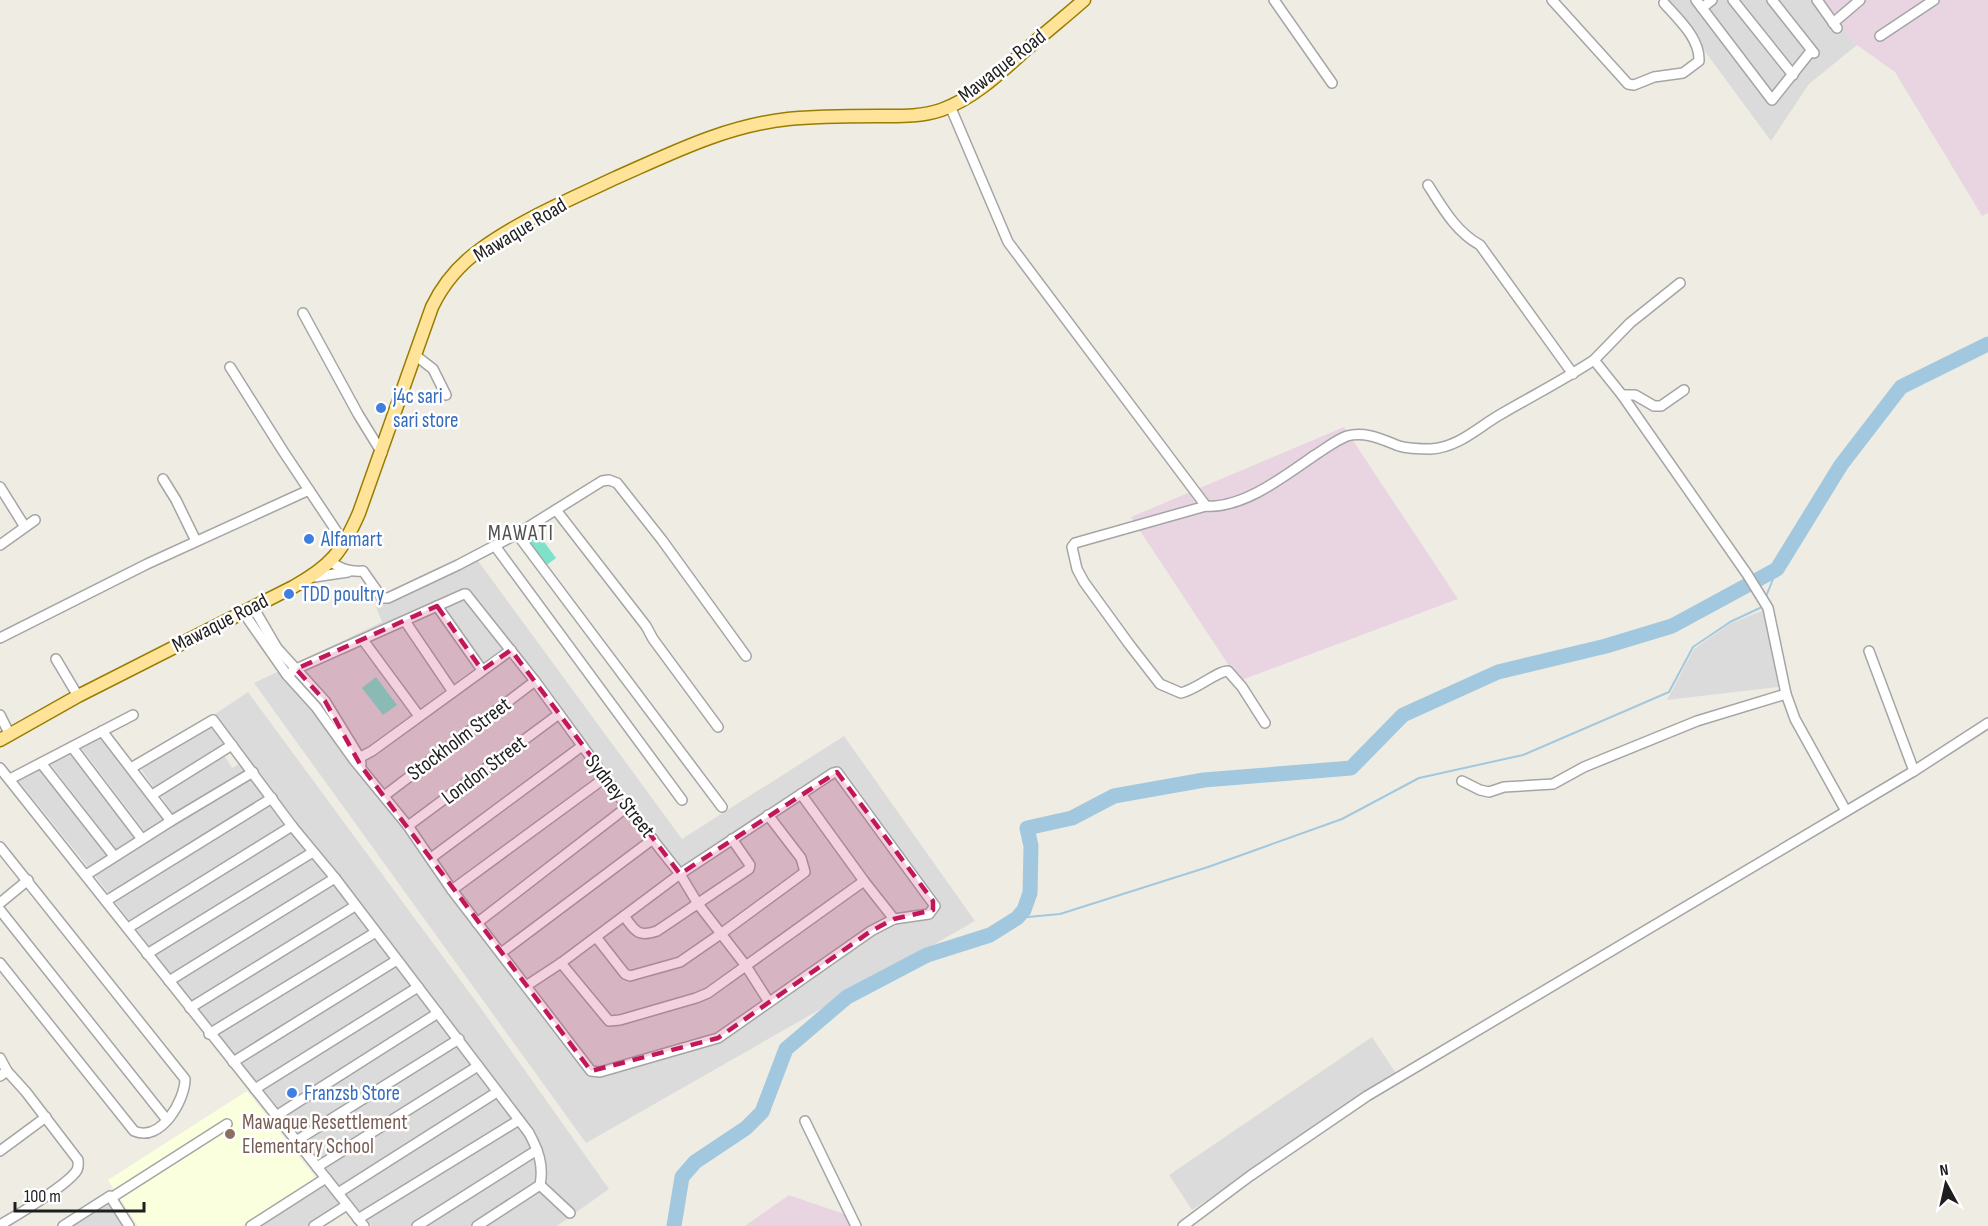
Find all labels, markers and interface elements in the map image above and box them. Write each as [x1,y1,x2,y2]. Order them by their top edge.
street label: Mawaque Road [953,24,1051,108]
street label: Mawaque Road [469,192,571,268]
place label: j4c sari sari store [392,384,458,433]
marker: j4c sari sari store [374,401,388,415]
district label: MAWATI [488,520,554,547]
place label: Alfamart [320,527,382,552]
marker: Alfamart [302,532,316,546]
place label: TDD poultry [301,582,384,607]
marker: TDD poultry [282,587,296,601]
street label: Mawaque Road [168,588,272,658]
street label: Stockholm Street [402,692,516,786]
street label: London Street [437,730,531,810]
street label: Sydney Street [580,749,660,843]
place label: Franzsb Store [304,1081,400,1106]
marker: Franzsb Store [285,1086,299,1100]
place label: Mawaque Resettlement Elementary School [242,1110,408,1159]
marker: Mawaque Resettlement Elementary School [223,1127,237,1141]
north arrow [1916,1154,1976,1214]
text: N [1939,1161,1950,1181]
scale bar [15,1175,144,1213]
text: 100 m [24,1186,61,1207]

